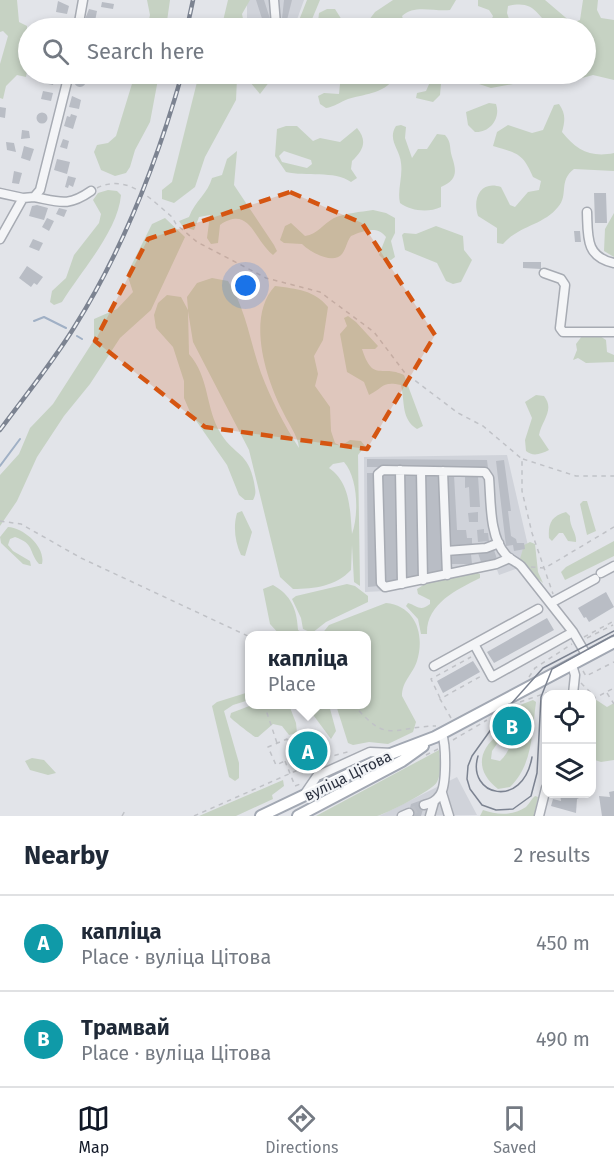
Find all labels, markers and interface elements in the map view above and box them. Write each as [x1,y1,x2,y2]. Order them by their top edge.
search box [18,18,596,84]
icon: search [39,35,72,68]
text: Search here [87,38,205,65]
your location [231,271,260,300]
popup [245,631,371,709]
text: капліца [268,645,348,672]
text: Place [268,672,316,696]
map controls [542,690,596,798]
button: locate [542,690,596,744]
pin: B [492,704,532,748]
pin: A [288,728,328,774]
button: layers [542,744,596,798]
street label: вуліца Цітова [301,747,395,805]
text: Nearby [24,840,109,871]
text: 2 results [513,843,590,867]
text: капліца [81,918,161,945]
text: A [38,931,49,955]
text: 450 m [536,931,590,955]
text: Place · вуліца Цітова [81,945,271,969]
text: Трамвай [81,1014,170,1041]
text: B [37,1027,50,1051]
text: 490 m [536,1027,590,1051]
text: Place · вуліца Цітова [81,1041,271,1065]
tab: Map [77,1102,110,1157]
tab: Directions [265,1102,339,1157]
tab: Saved [493,1102,537,1157]

